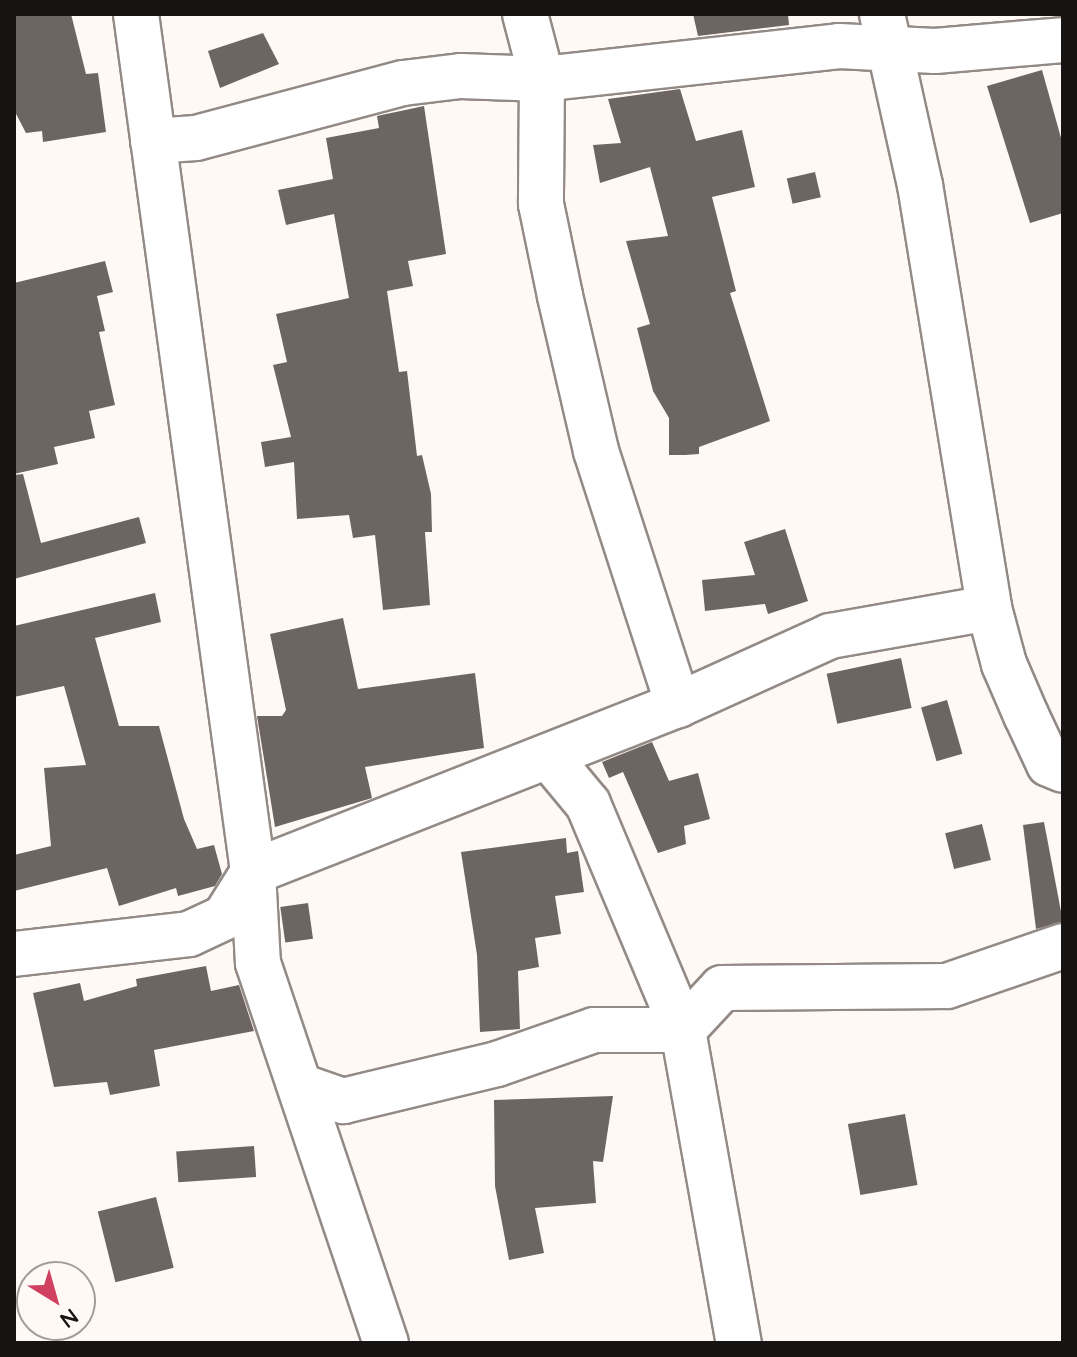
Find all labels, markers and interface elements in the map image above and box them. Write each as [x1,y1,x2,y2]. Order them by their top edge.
north arrow [16,1261,96,1341]
text: N [54,1303,84,1335]

